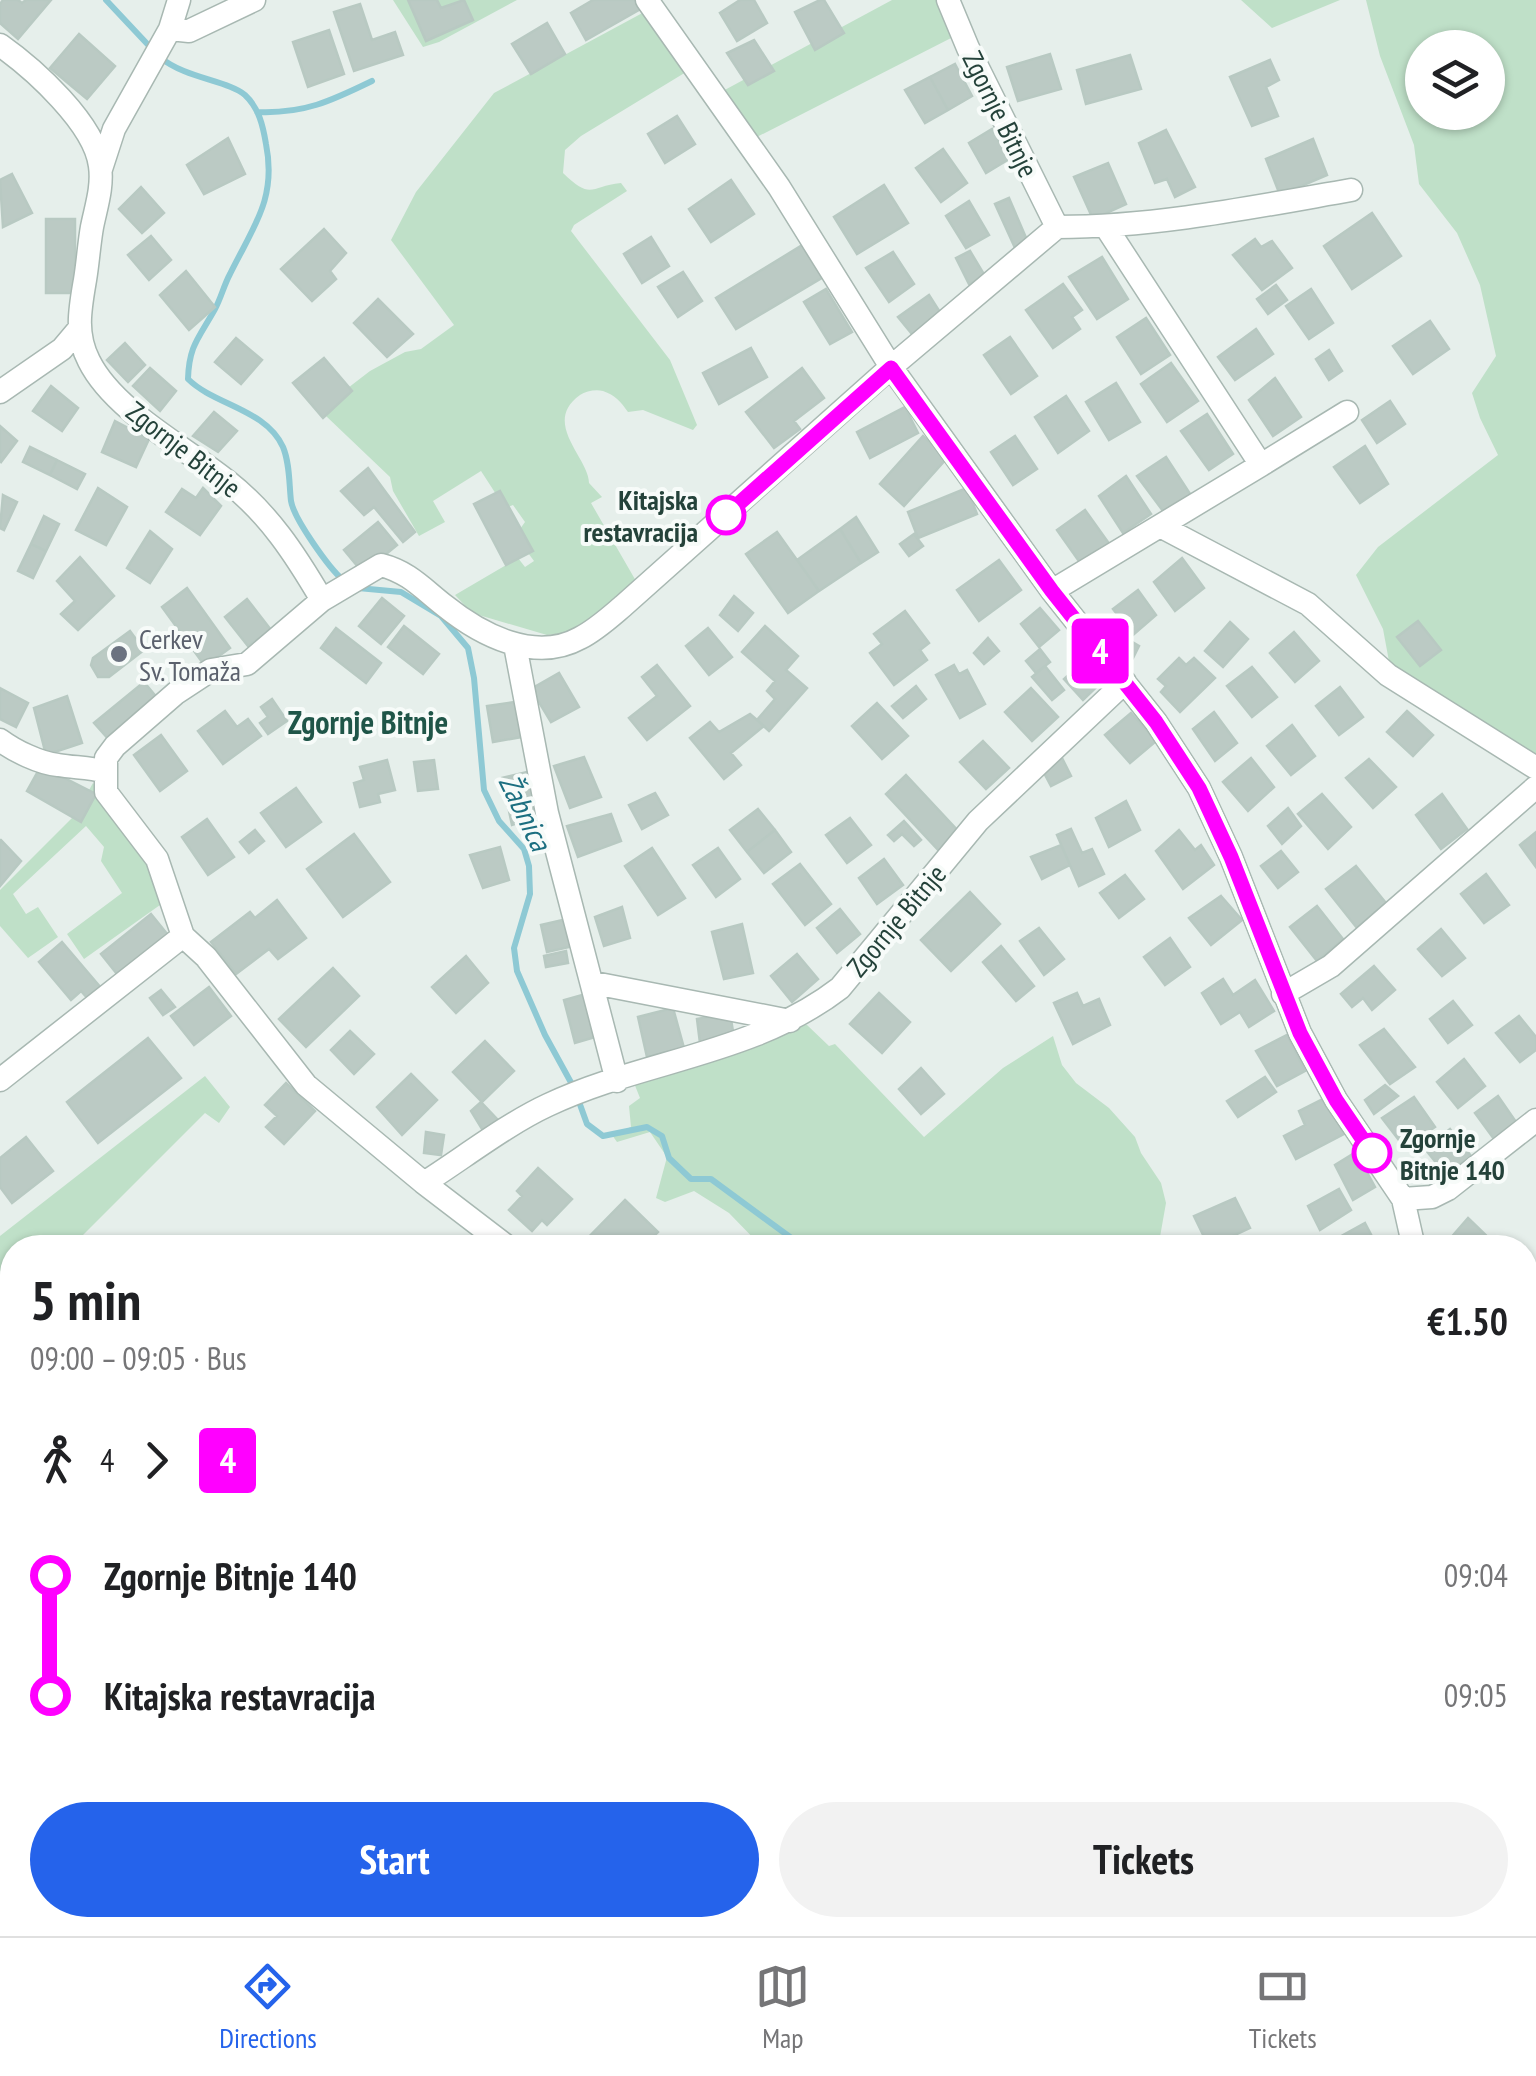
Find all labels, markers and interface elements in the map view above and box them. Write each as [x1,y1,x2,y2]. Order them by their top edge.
map controls [1405,30,1505,130]
button: layers [1405,30,1505,130]
street label: Zgornje Bitnje [955,45,1047,183]
street label: Zgornje Bitnje [119,393,249,505]
place label: Kitajska restavracija [583,481,698,550]
marker: Kitajska restavracija [707,496,745,534]
line badge: 4 [1068,618,1132,684]
place label: Cerkev Sv. Tomaža [139,620,241,689]
text: 4 [1092,628,1108,674]
marker: Cerkev Sv. Tomaža [108,643,130,665]
district label: Zgornje Bitnje [288,701,448,743]
water label: Žabnica [491,767,562,858]
street label: Zgornje Bitnje [838,856,954,984]
place label: Zgornje Bitnje 140 [1400,1119,1505,1188]
marker: Zgornje Bitnje 140 [1353,1134,1391,1172]
text: 5 min [30,1264,141,1335]
text: €1.50 [1427,1296,1508,1345]
text: 09:00 – 09:05 · Bus [30,1337,247,1379]
icon: walk [30,1433,85,1488]
icon: forward [129,1433,184,1488]
text: 4 [219,1437,236,1483]
text: 4 [100,1439,114,1481]
text: Zgornje Bitnje 140 [104,1551,357,1600]
text: 09:04 [1444,1554,1508,1596]
text: Kitajska restavracija [104,1671,376,1720]
text: 09:05 [1444,1674,1508,1716]
button: Start [30,1802,759,1917]
button: Tickets [779,1802,1508,1917]
tab: Directions [219,1959,317,2056]
tab: Map [755,1959,810,2056]
tab: Tickets [1249,1959,1317,2056]

